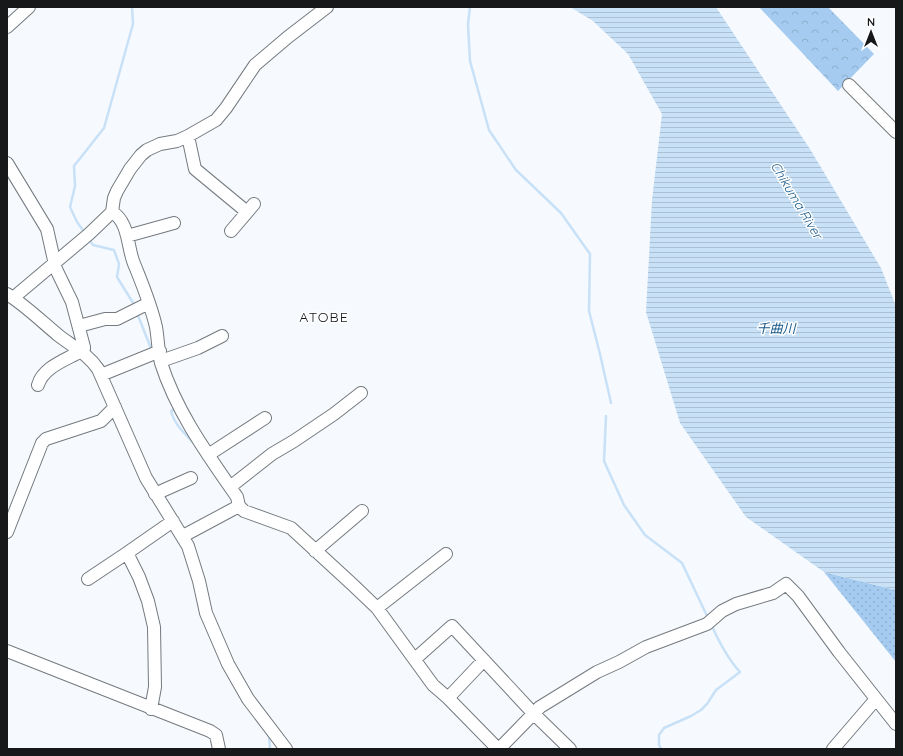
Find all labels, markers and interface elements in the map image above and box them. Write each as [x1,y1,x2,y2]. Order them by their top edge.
north arrow [851,12,891,52]
text: N [867,15,875,29]
water label: Chikuma River [768,159,827,243]
district label: ATOBE [299,308,349,326]
water label: 千曲川 [756,320,797,336]

